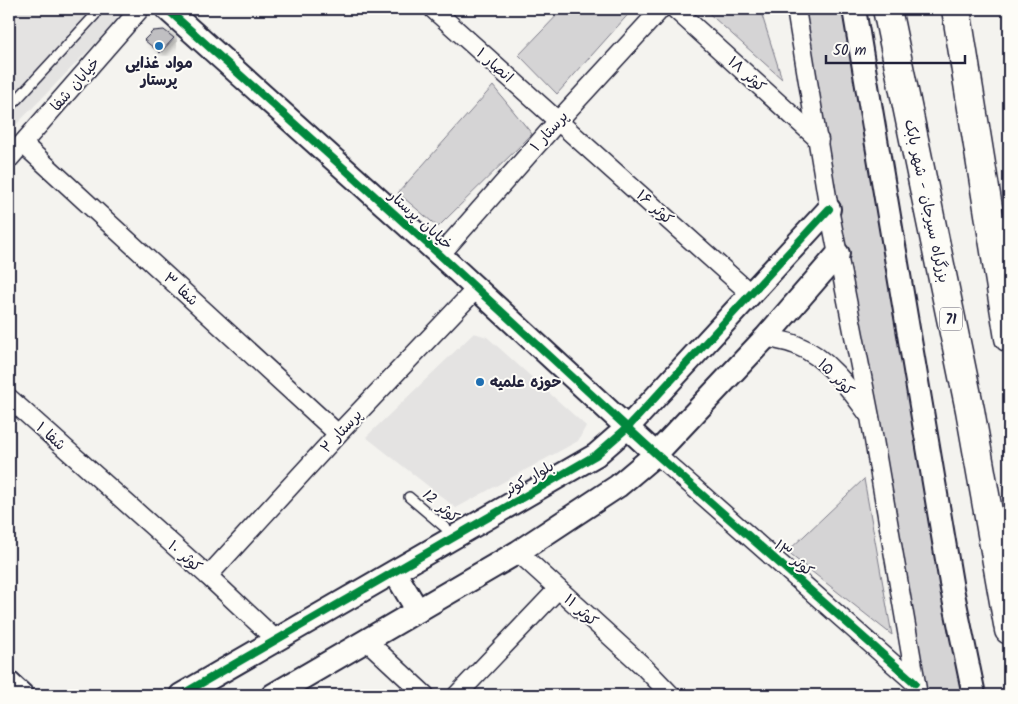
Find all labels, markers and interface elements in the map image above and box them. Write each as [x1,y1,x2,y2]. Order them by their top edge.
scale bar [826,32,964,64]
text: 50 m [833,39,867,63]
marker: مواد غذایی پرستار [153,40,165,52]
street label: انصار ۱ [470,42,519,89]
street label: کوثر ۱۸ [722,51,771,99]
street label: خیابان شفا [45,52,106,117]
place label: مواد غذایی پرستار [125,52,193,93]
street label: پرستار ۱ [525,106,575,158]
street label: بزرگراه سیرجان - شهر بابک [897,117,955,285]
street label: کوثر ۱۶ [630,184,678,231]
street label: خیابان پرستار [382,185,458,256]
street label: شفا ۳ [157,267,203,312]
road number: 71 [940,308,962,330]
street label: کوثر ۱۵ [811,353,859,402]
place label: حوزه علمیه [490,371,561,395]
marker: حوزه علمیه [474,376,486,388]
street label: پرستار ۲ [315,404,368,459]
street label: شفا ۱ [30,417,71,457]
street label: بلوار کوثر [498,455,559,504]
street label: کوثر 12 [416,484,464,530]
street label: کوثر ۱۳ [768,534,819,583]
street label: کوثر ۱۰ [162,535,207,579]
street label: کوثر ۱۱ [558,589,603,633]

